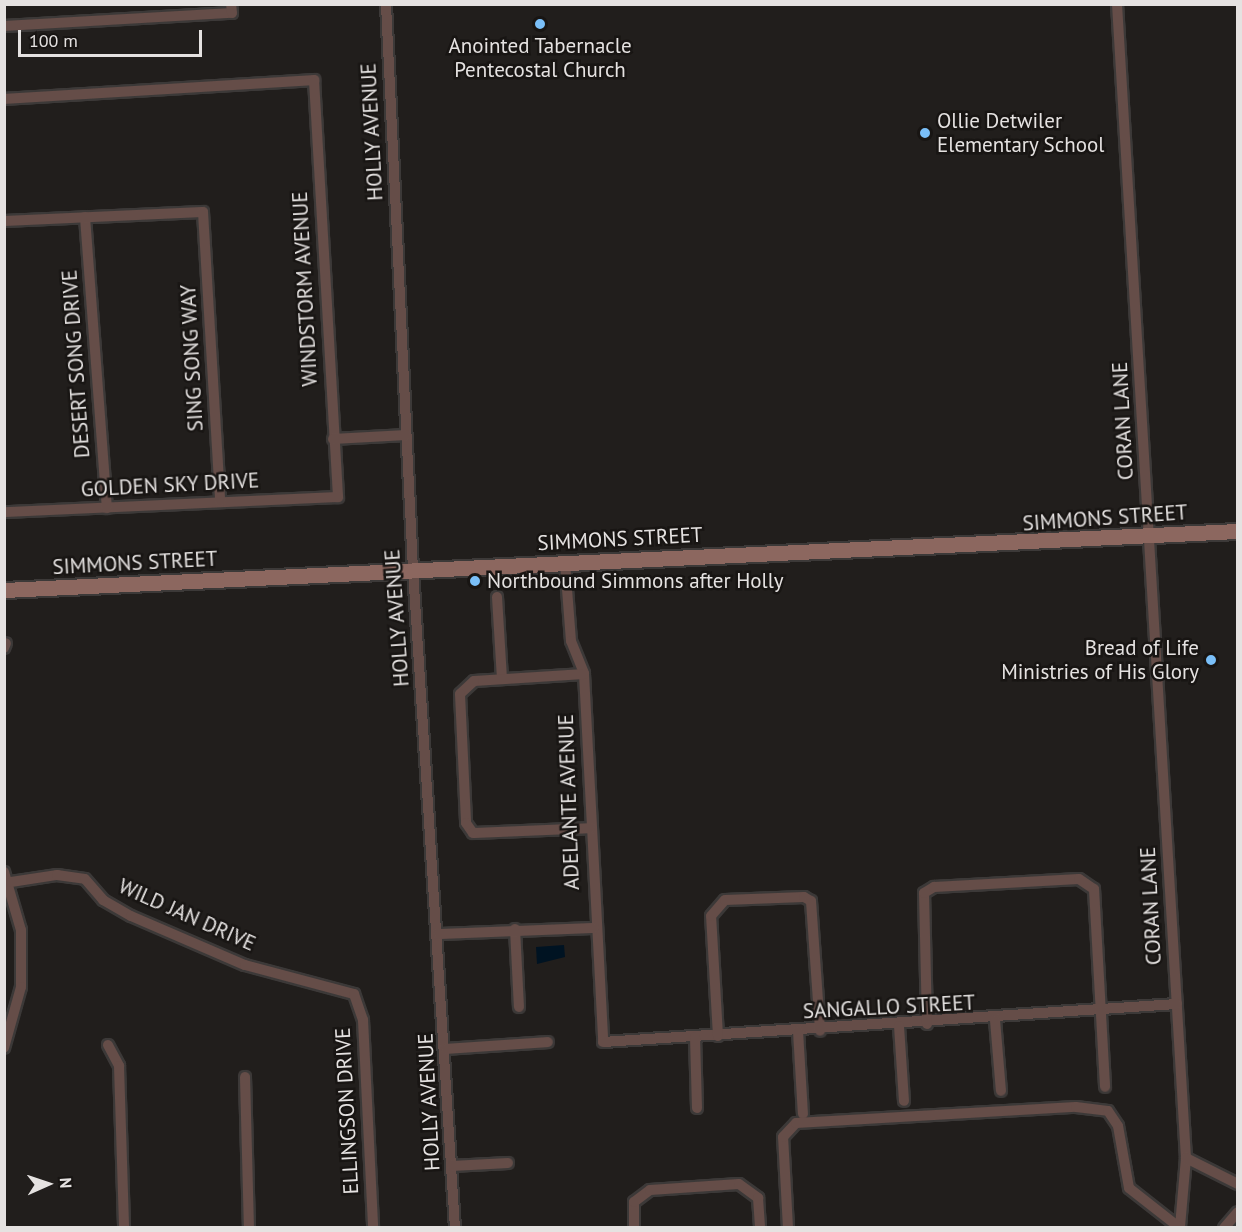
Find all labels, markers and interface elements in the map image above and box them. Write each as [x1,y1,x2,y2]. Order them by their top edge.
marker: Anointed Tabernacle Pentecostal Church [533,17,547,31]
scale bar [21,18,206,56]
text: 100 m [29,29,78,52]
place label: Anointed Tabernacle Pentecostal Church [448,33,632,83]
street label: HOLLY AVENUE [356,62,388,202]
place label: Ollie Detwiler Elementary School [937,108,1105,158]
marker: Ollie Detwiler Elementary School [918,126,932,140]
street label: WINDSTORM AVENUE [287,191,323,387]
street label: DESERT SONG DRIVE [57,269,95,459]
street label: SING SONG WAY [176,284,208,432]
street label: CORAN LANE [1107,361,1139,481]
street label: GOLDEN SKY DRIVE [80,468,260,502]
street label: SIMMONS STREET [1022,500,1188,536]
street label: SIMMONS STREET [537,522,703,556]
street label: SIMMONS STREET [52,546,218,580]
street label: HOLLY AVENUE [380,548,414,688]
place label: Northbound Simmons after Holly [487,568,784,594]
marker: Northbound Simmons after Holly [468,574,482,588]
place label: Bread of Life Ministries of His Glory [1001,635,1199,685]
marker: Bread of Life Ministries of His Glory [1204,653,1218,667]
street label: ADELANTE AVENUE [553,713,585,891]
street label: CORAN LANE [1135,846,1167,966]
street label: WILD JAN DRIVE [115,874,259,956]
street label: SANGALLO STREET [802,990,976,1024]
street label: ELLINGSON DRIVE [330,1027,364,1195]
street label: HOLLY AVENUE [413,1032,445,1172]
north arrow [18,1154,78,1214]
text: N [56,1177,76,1189]

